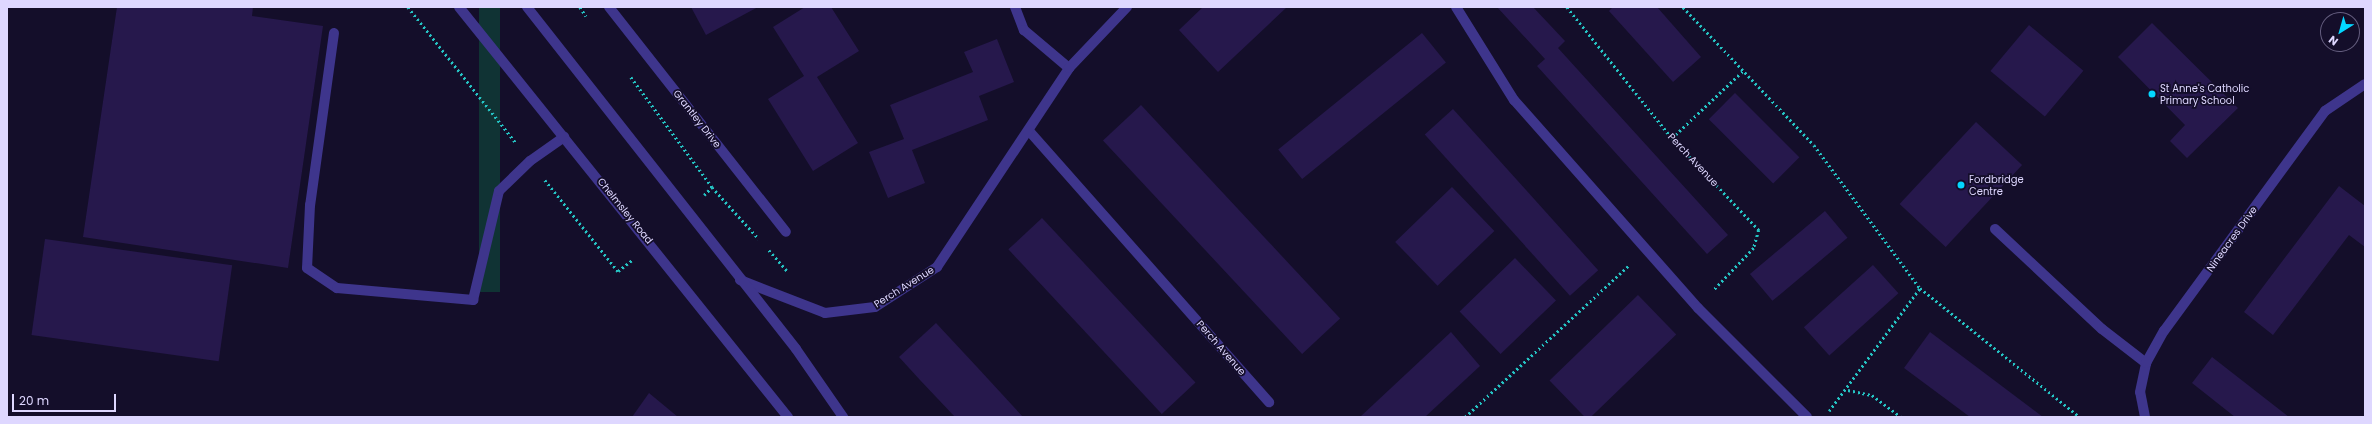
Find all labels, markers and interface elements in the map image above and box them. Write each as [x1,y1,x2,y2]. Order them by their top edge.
north arrow [2320,12,2360,52]
text: N [2325,32,2342,50]
place label: St Anne's Catholic Primary School [2160,82,2249,106]
street label: Grantley Drive [671,88,723,150]
marker: St Anne's Catholic Primary School [2147,89,2157,99]
street label: Perch Avenue [1665,131,1721,189]
place label: Fordbridge Centre [1969,173,2024,196]
street label: Chelmsley Road [595,176,655,246]
marker: Fordbridge Centre [1956,180,1966,190]
street label: Nineacres Drive [2204,204,2260,274]
street label: Perch Avenue [872,264,936,310]
street label: Perch Avenue [1194,318,1248,378]
scale bar [14,386,118,412]
text: 20 m [19,392,49,409]

